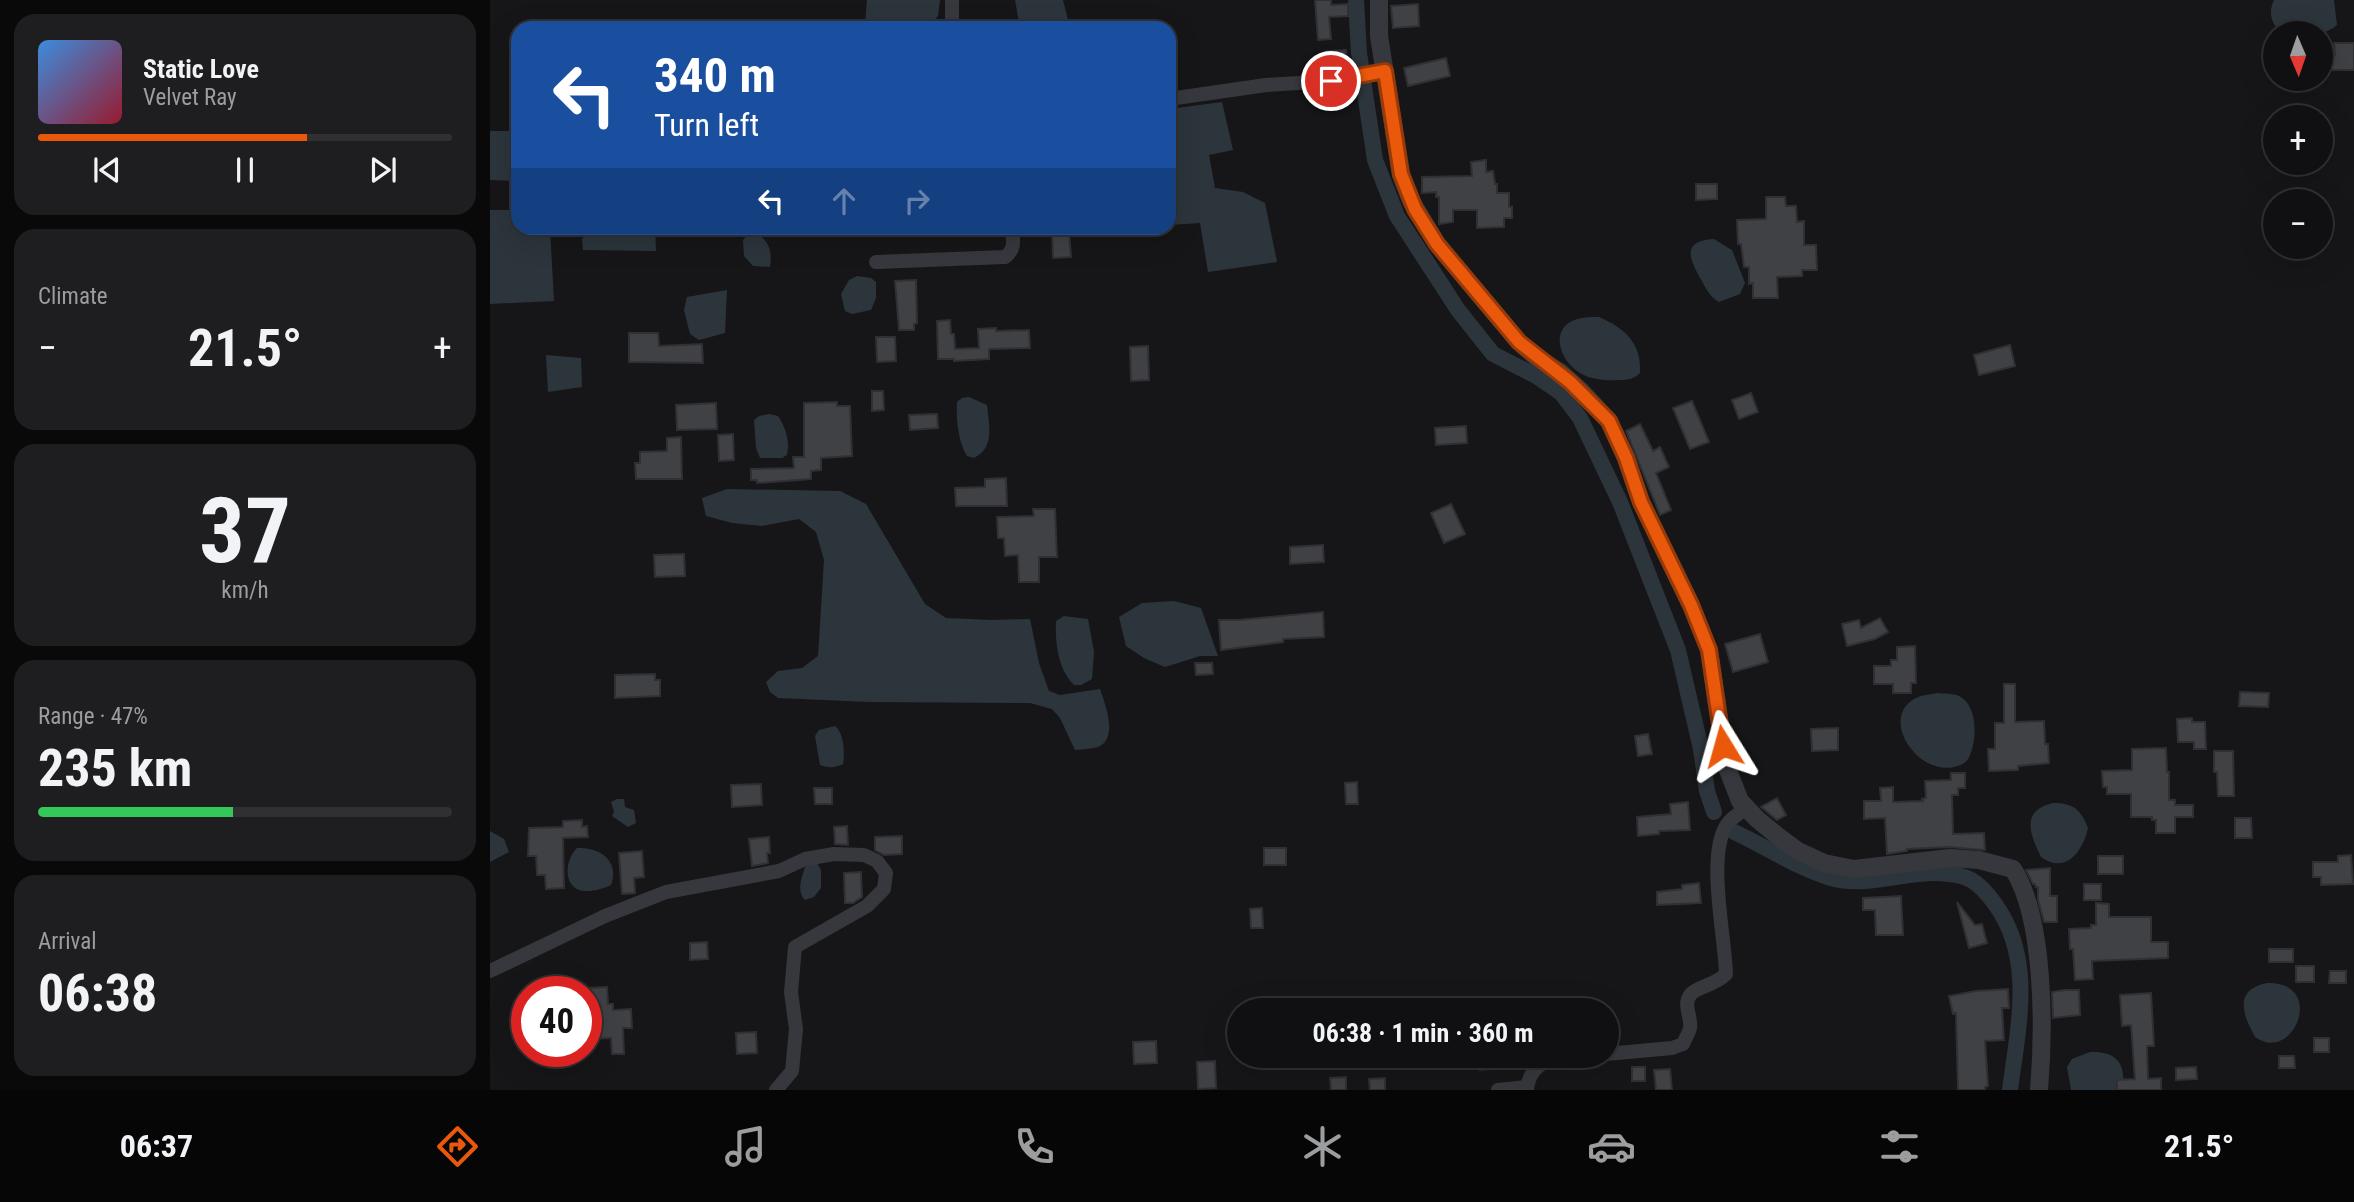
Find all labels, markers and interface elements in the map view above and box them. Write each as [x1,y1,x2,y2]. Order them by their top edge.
north arrow [2263,21,2333,91]
map controls [2263,21,2333,259]
text: 340 m [654,47,776,104]
icon: left [539,49,630,140]
pin [1301,51,1361,111]
text: Static Love [143,54,259,84]
icon: arrive [1312,62,1350,100]
text: Velvet Ray [143,84,237,111]
button: + [2263,105,2333,175]
text: Turn left [654,106,759,144]
icon: previous [88,151,126,189]
icon: pause [226,151,264,189]
icon: next [364,151,402,189]
icon: left [752,182,790,220]
icon: ahead [825,182,863,220]
icon: right [898,182,936,220]
button: − [2263,189,2333,259]
text: Climate [38,283,108,310]
text: 21.5° [188,318,302,379]
text: − [38,326,57,370]
text: + [433,326,452,370]
text: 37 [199,478,291,584]
text: km/h [221,577,269,604]
text: Range · 47% [38,703,148,730]
position arrow [1686,709,1760,783]
text: 235 km [38,738,192,799]
text: Arrival [38,928,97,955]
text: 06:38 [38,963,157,1024]
speed limit sign: 40 [511,976,602,1067]
text: 06:38 · 1 min · 360 m [1313,1018,1533,1048]
icon: directions [433,1122,482,1171]
icon: music [721,1122,770,1171]
icon: phone [1010,1122,1059,1171]
icon: climate [1298,1122,1347,1171]
icon: car [1587,1122,1636,1171]
icon: filters [1875,1122,1924,1171]
text: 06:37 [120,1127,193,1165]
text: 21.5° [2164,1127,2234,1165]

